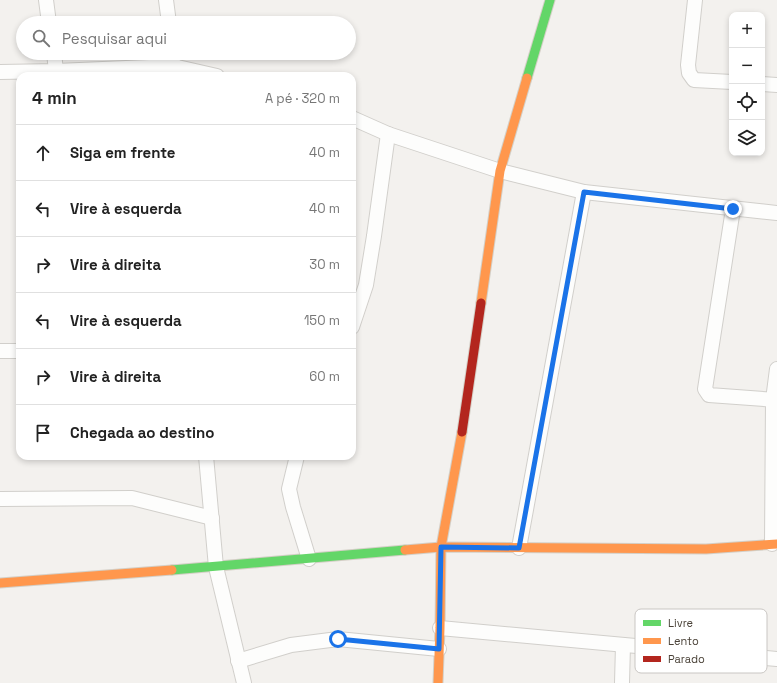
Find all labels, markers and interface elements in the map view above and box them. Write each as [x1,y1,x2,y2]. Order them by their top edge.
map controls [729,12,765,156]
button: + [729,12,765,48]
search box [16,16,356,60]
icon: search [30,27,52,49]
text: Pesquisar aqui [62,29,167,48]
button: − [729,48,765,84]
button: locate [729,84,765,120]
text: 4 min [32,87,77,109]
text: A pé · 320 m [265,90,340,107]
button: layers [729,120,765,156]
icon: ahead [32,142,54,164]
text: Siga em frente [70,143,176,162]
text: 40 m [309,144,340,161]
icon: left [32,198,54,220]
text: Vire à esquerda [70,199,182,218]
text: 40 m [309,200,340,217]
route end [724,200,742,218]
icon: right [32,254,54,276]
text: Vire à direita [70,255,161,274]
text: 30 m [309,256,340,273]
icon: left [32,310,54,332]
text: Vire à esquerda [70,311,182,330]
text: 150 m [304,312,340,329]
icon: right [32,366,54,388]
text: Vire à direita [70,367,161,386]
text: 60 m [309,368,340,385]
icon: arrive [32,422,54,444]
text: Chegada ao destino [70,423,214,442]
legend [635,609,767,673]
text: Livre [668,616,693,630]
route start [329,630,347,648]
text: Lento [668,634,699,648]
text: Parado [668,652,705,666]

